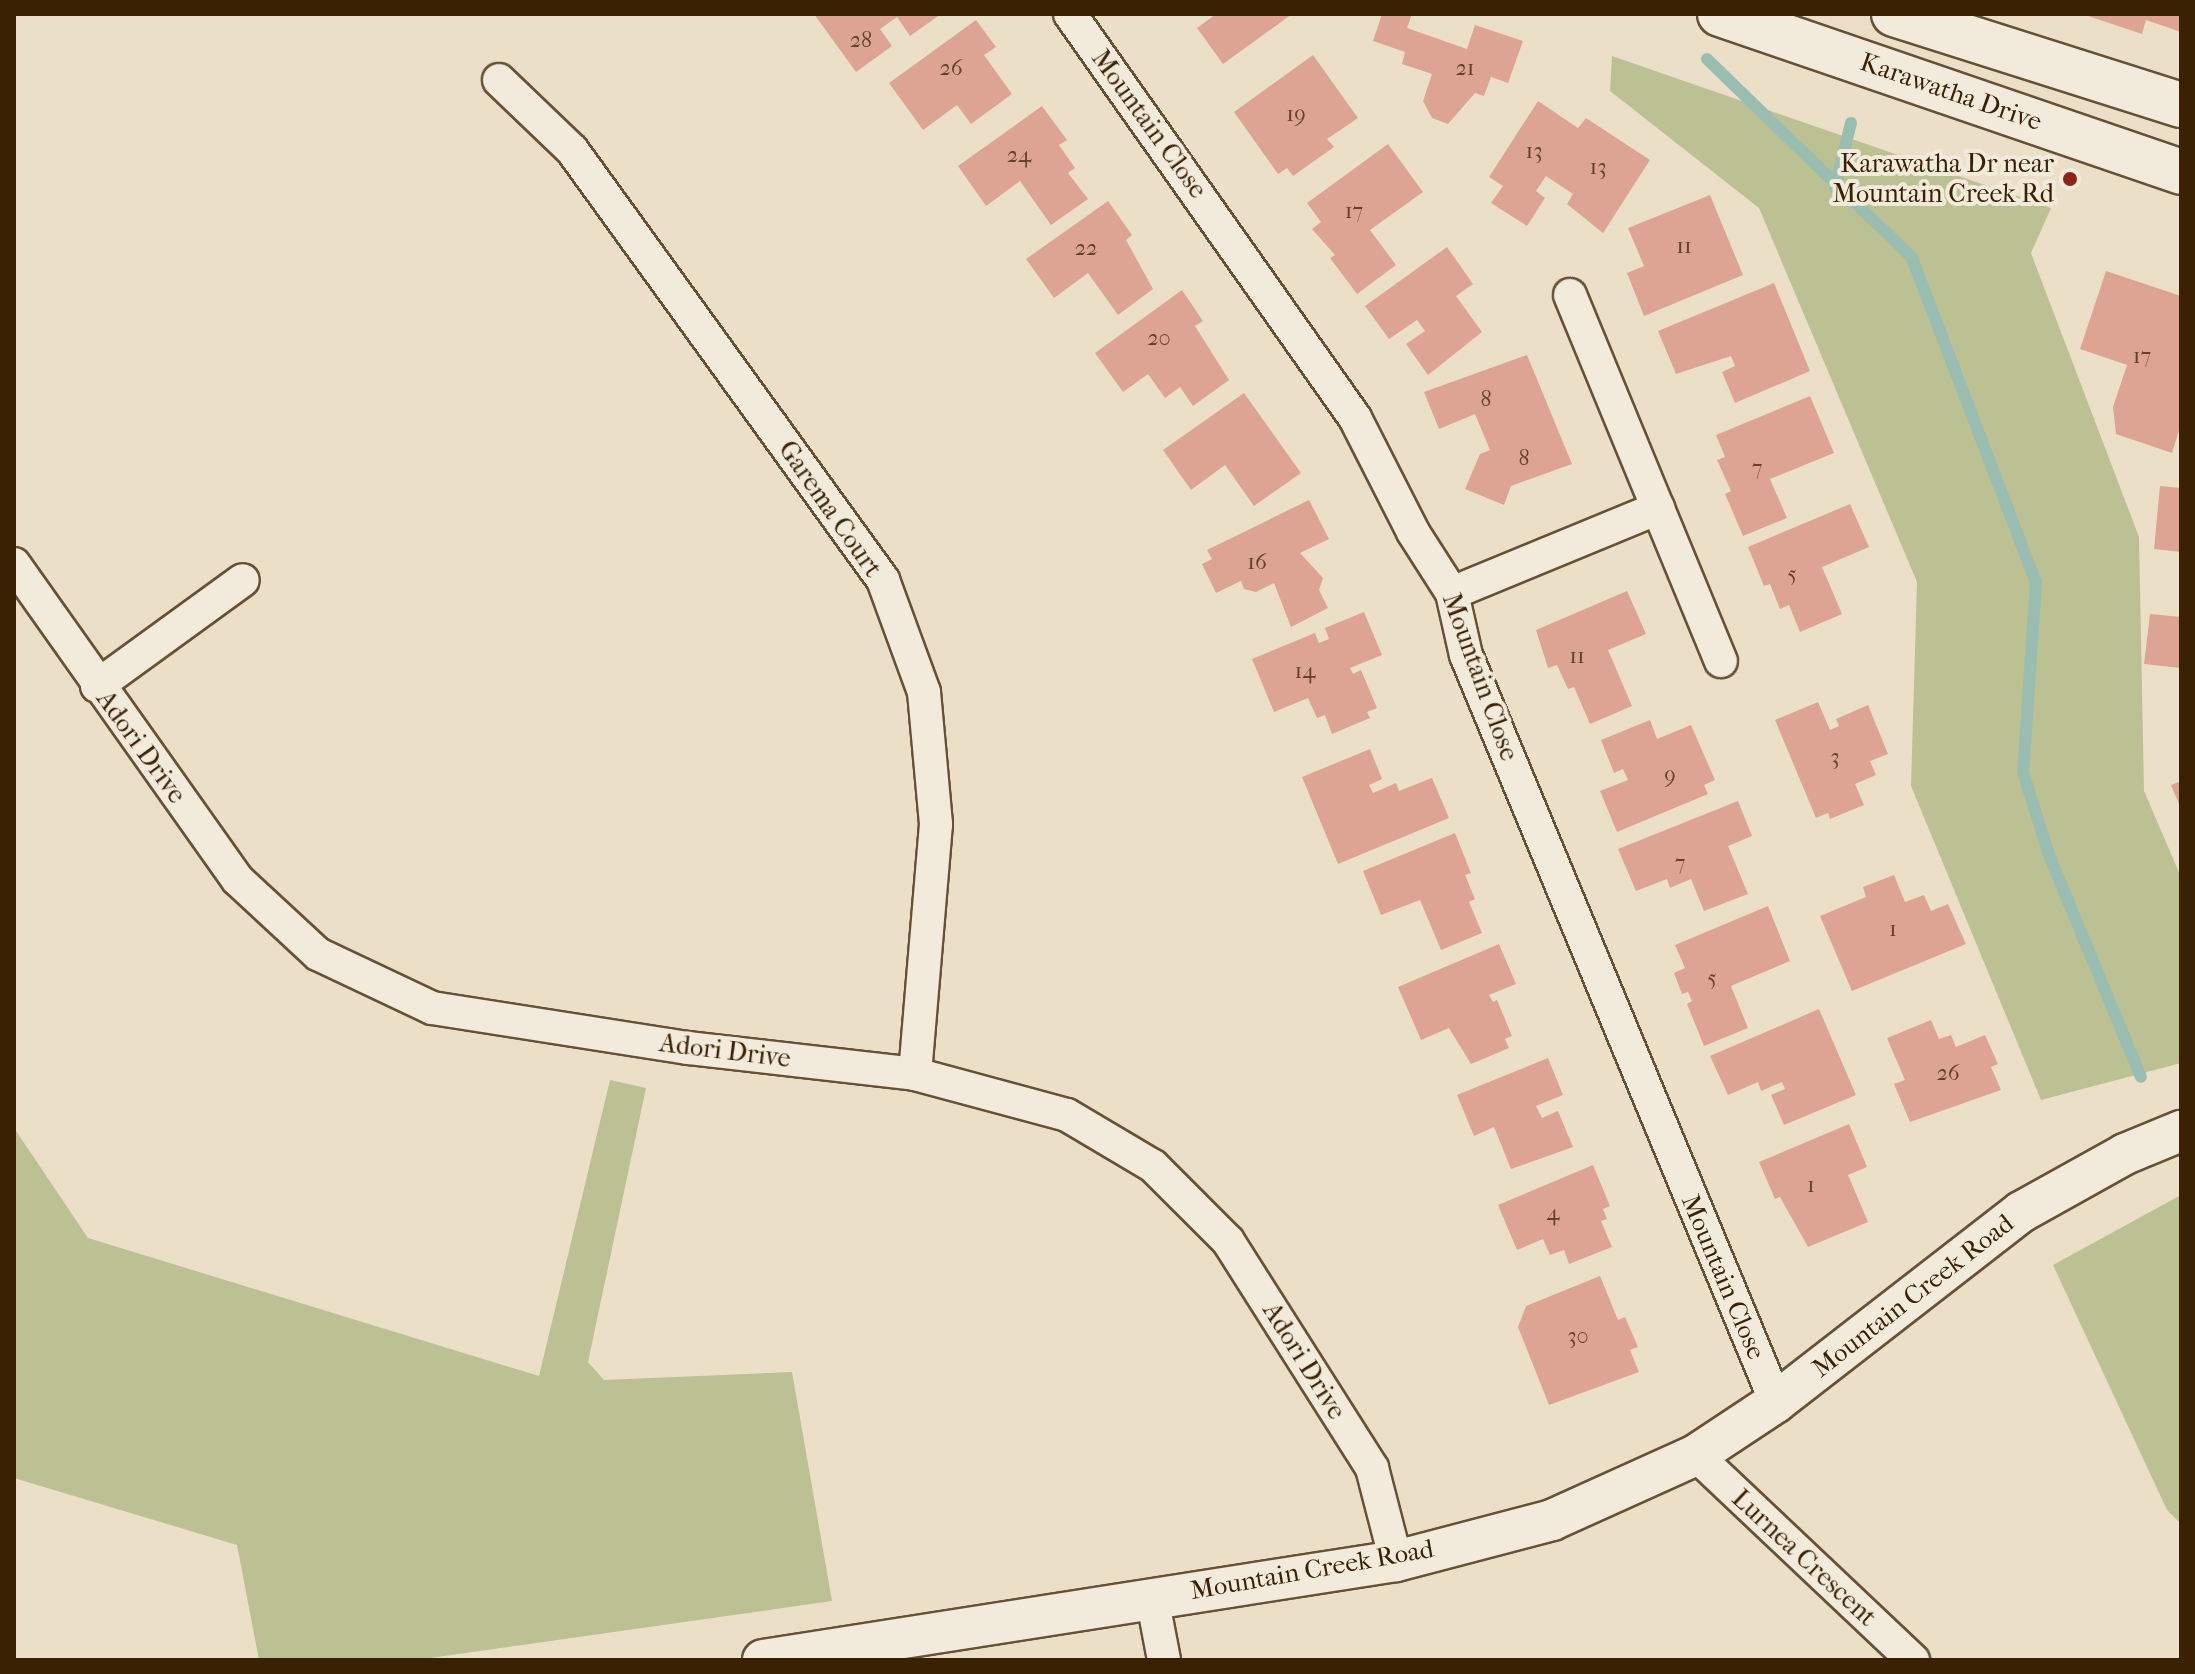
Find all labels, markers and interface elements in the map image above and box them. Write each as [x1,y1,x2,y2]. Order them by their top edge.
house number: 28 [850,28,872,54]
street label: Mountain Close [1085,44,1213,204]
street label: Karawatha Drive [1856,46,2046,138]
house number: 26 [939,56,963,82]
house number: 21 [1455,56,1475,82]
house number: 19 [1286,102,1306,128]
house number: 13 [1526,139,1542,165]
house number: 24 [1007,143,1031,169]
place label: Karawatha Dr near Mountain Creek Rd [1833,148,2054,210]
house number: 13 [1590,155,1606,181]
marker: Karawatha Dr near Mountain Creek Rd [2061,170,2079,188]
house number: 17 [1345,199,1363,225]
house number: 11 [1676,234,1692,260]
house number: 22 [1075,236,1097,262]
house number: 20 [1147,326,1171,352]
house number: 17 [2133,344,2151,370]
house number: 8 [1480,387,1492,413]
street label: Garema Court [772,435,888,583]
house number: 8 [1518,446,1530,472]
house number: 7 [1752,456,1762,482]
house number: 16 [1247,550,1267,576]
house number: 5 [1787,562,1797,588]
street label: Mountain Close [1435,589,1525,765]
house number: 11 [1569,644,1585,670]
house number: 14 [1295,659,1315,685]
street label: Adori Drive [90,684,192,810]
house number: 3 [1830,745,1840,771]
house number: 9 [1664,763,1676,789]
house number: 7 [1675,851,1685,877]
house number: 1 [1889,917,1897,943]
house number: 5 [1707,966,1717,992]
street label: Adori Drive [658,1027,792,1075]
house number: 26 [1936,1061,1960,1087]
house number: 1 [1807,1173,1815,1199]
street label: Mountain Close [1674,1190,1772,1364]
house number: 4 [1547,1201,1559,1227]
street label: Mountain Creek Road [1806,1208,2020,1384]
street label: Adori Drive [1256,1297,1352,1425]
house number: 30 [1567,1324,1589,1350]
street label: Lurnea Crescent [1725,1483,1883,1633]
street label: Mountain Creek Road [1188,1533,1436,1607]

